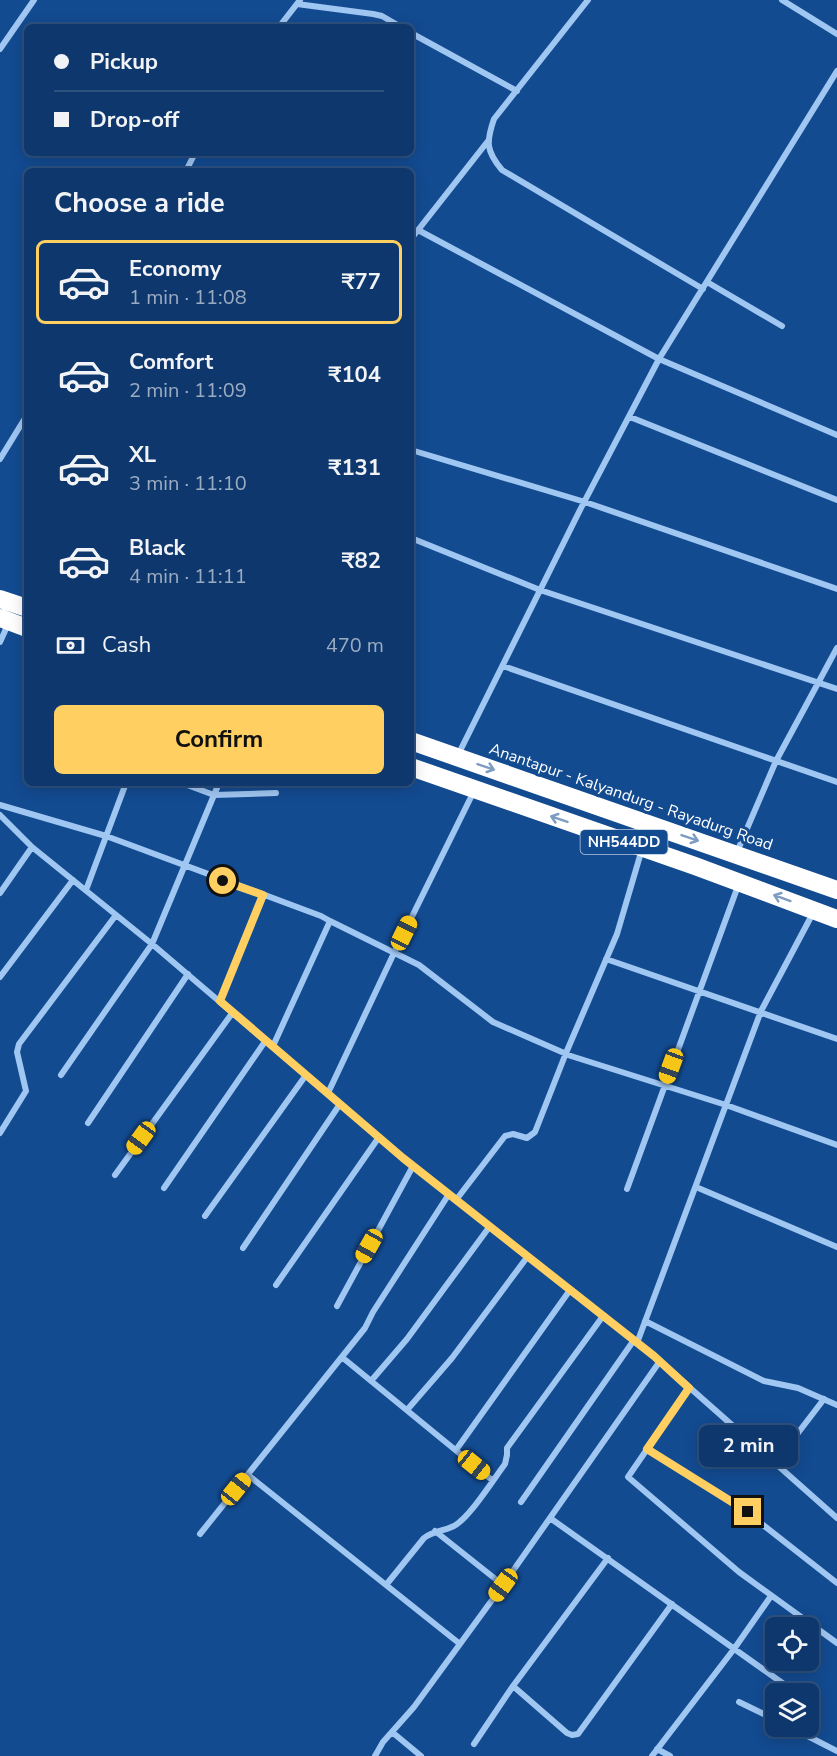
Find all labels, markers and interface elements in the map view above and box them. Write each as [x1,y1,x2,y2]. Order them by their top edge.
text: Pickup [90,47,158,77]
text: Drop-off [90,105,179,135]
text: Choose a ride [54,185,225,222]
text: Economy [129,254,221,284]
icon: car [57,255,111,309]
text: ₹77 [341,267,381,297]
text: 1 min · 11:08 [129,284,247,311]
text: Comfort [129,347,213,377]
icon: car [57,348,111,402]
text: ₹104 [328,360,381,390]
text: 2 min · 11:09 [129,377,247,404]
text: XL [129,440,156,470]
icon: car [57,441,111,495]
text: ₹131 [328,453,381,483]
text: 3 min · 11:10 [129,470,247,497]
text: Black [129,533,185,563]
icon: car [57,534,111,588]
text: ₹82 [341,546,381,576]
text: 4 min · 11:11 [129,563,247,590]
icon: cash [54,629,87,662]
text: Cash [102,630,151,660]
text: 470 m [326,632,384,659]
button: Confirm [54,705,384,774]
street label: Anantapur - Kalyandurg - Rayadurg Road [486,738,776,856]
one-way arrow [476,763,495,774]
one-way arrow [550,813,569,824]
road number: NH544DD [580,830,668,854]
one-way arrow [680,833,699,844]
route start [209,867,236,894]
one-way arrow [773,892,792,903]
car [388,913,420,953]
car [656,1046,686,1086]
car [123,1118,159,1158]
car [352,1226,386,1266]
callout: 2 min [698,1425,798,1467]
text: 2 min [723,1432,774,1459]
car [454,1447,494,1483]
car [218,1469,254,1509]
route end [734,1498,761,1525]
car [485,1565,521,1605]
map controls [765,1617,819,1737]
button: locate [765,1617,819,1671]
button: layers [765,1683,819,1737]

